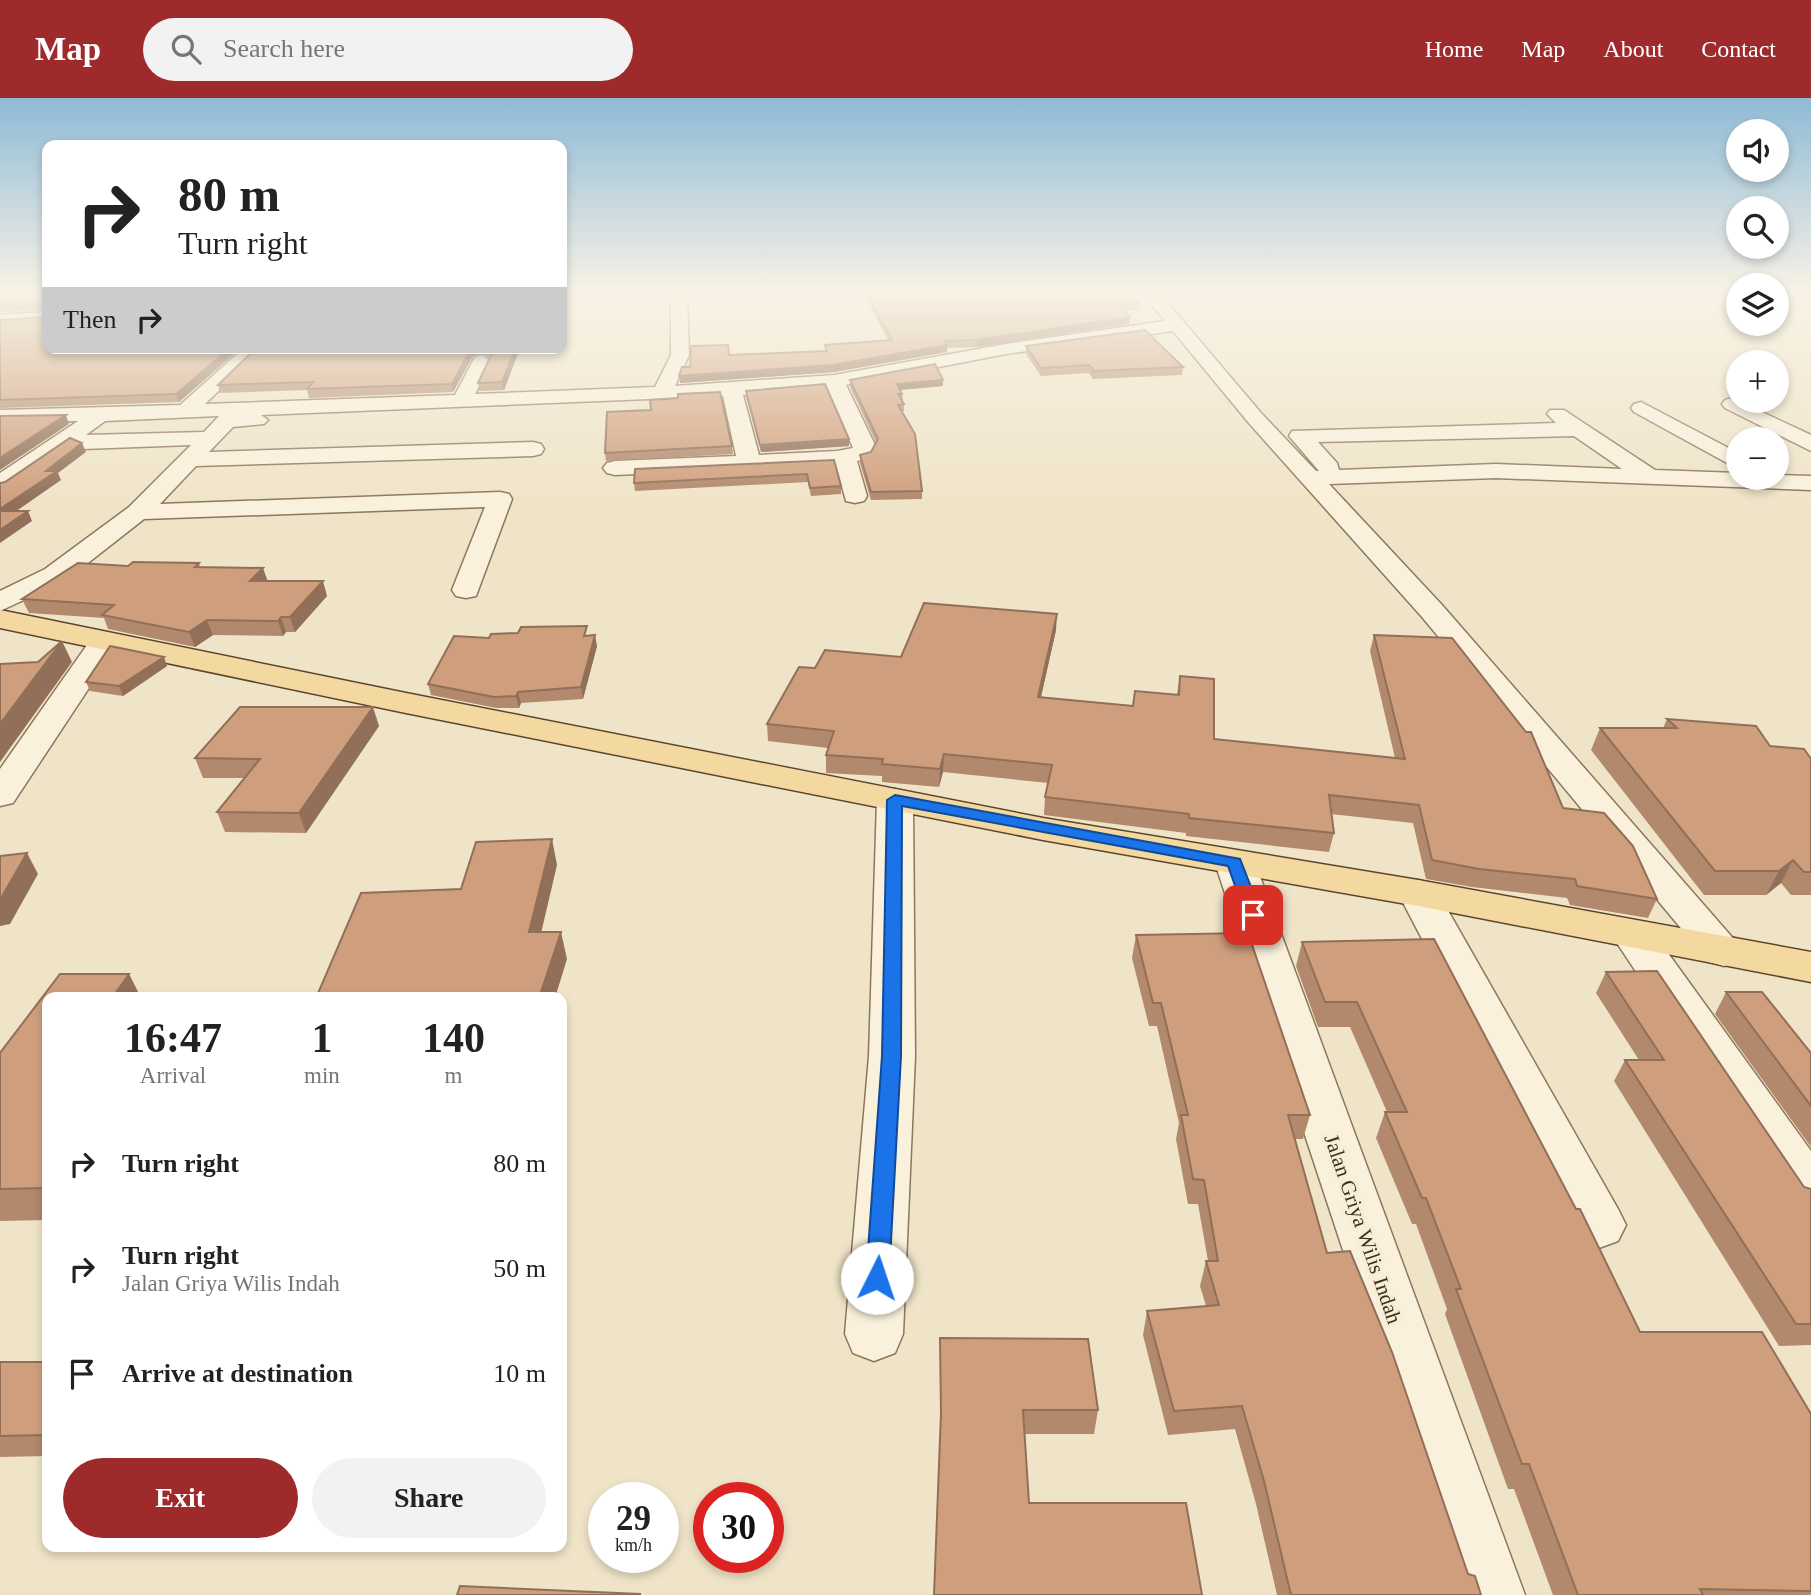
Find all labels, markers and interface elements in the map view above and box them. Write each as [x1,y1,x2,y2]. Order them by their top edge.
search box [143,18,633,81]
icon: search [167,30,205,68]
text: Map [35,31,101,67]
text: Search here [223,34,345,63]
text: Home [1425,36,1483,62]
text: Map [1521,36,1565,62]
text: About [1603,36,1663,62]
text: Contact [1701,36,1776,62]
map controls [1726,119,1789,490]
button: sound [1726,119,1789,182]
text: 80 m [178,167,280,222]
icon: right [63,168,154,259]
button: search [1726,196,1789,259]
text: Turn right [178,225,308,261]
button: layers [1726,273,1789,336]
icon: right [130,301,168,339]
text: Then [63,305,116,334]
button: + [1726,350,1789,413]
button: − [1726,427,1789,490]
pin [1223,885,1283,945]
icon: arrive [1234,896,1272,934]
text: 16:47 [124,1015,222,1061]
text: 1 [311,1015,332,1061]
text: 140 [422,1015,485,1061]
text: Arrival [140,1063,206,1088]
text: min [304,1063,340,1088]
text: m [444,1063,462,1088]
street label: Jalan Griya Wilis Indah [1319,1131,1407,1327]
icon: right [63,1145,101,1183]
text: Turn right [122,1149,239,1178]
text: 80 m [493,1149,546,1178]
text: Turn right [122,1241,239,1270]
position arrow [840,1241,914,1315]
icon: right [63,1250,101,1288]
text: 50 m [493,1254,546,1283]
text: Jalan Griya Wilis Indah [122,1271,340,1296]
icon: arrive [63,1355,101,1393]
text: Arrive at destination [122,1359,353,1388]
text: 10 m [493,1359,546,1388]
button: Exit [63,1458,298,1538]
button: Share [312,1458,546,1538]
speed limit sign: 30 [693,1482,784,1573]
text: 29 [616,1499,651,1538]
text: km/h [615,1535,652,1555]

